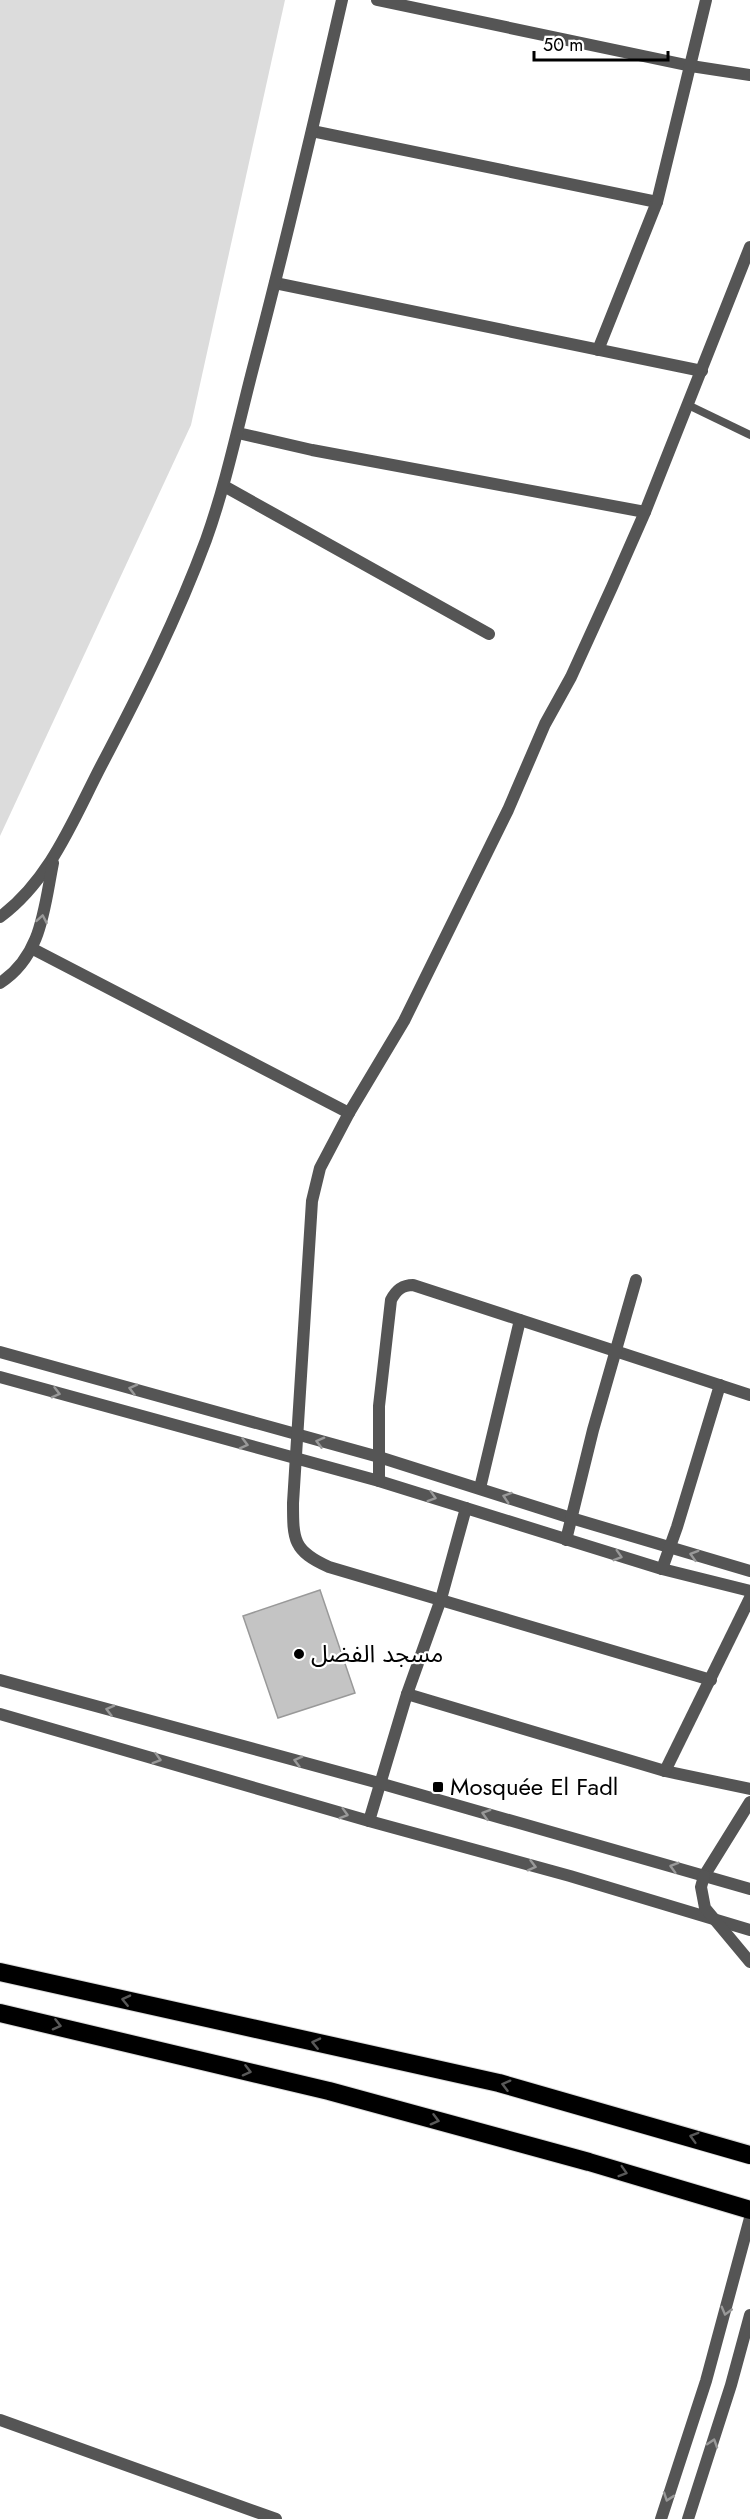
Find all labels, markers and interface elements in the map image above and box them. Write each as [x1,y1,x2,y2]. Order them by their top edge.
scale bar [534,24,668,62]
text: 50 m [543,32,583,58]
one-way arrow [35,914,48,924]
one-way arrow [128,1384,139,1396]
one-way arrow [50,1386,61,1398]
one-way arrow [239,1437,249,1449]
one-way arrow [316,1437,326,1449]
one-way arrow [426,1490,437,1502]
one-way arrow [502,1492,513,1505]
one-way arrow [612,1549,623,1561]
one-way arrow [689,1550,700,1562]
place label: مسجد الفضل [311,1636,443,1671]
marker: مسجد الفضل [292,1647,306,1661]
one-way arrow [105,1704,115,1717]
one-way arrow [151,1752,162,1764]
one-way arrow [294,1756,304,1768]
place label: Mosquée El Fadl [450,1769,618,1804]
marker: Mosquée El Fadl [431,1780,445,1794]
one-way arrow [338,1807,349,1819]
one-way arrow [481,1808,491,1821]
one-way arrow [526,1859,537,1871]
one-way arrow [669,1862,680,1874]
one-way arrow [121,1994,131,2007]
one-way arrow [52,2018,62,2031]
one-way arrow [311,2037,321,2050]
one-way arrow [241,2064,251,2077]
one-way arrow [502,2080,512,2092]
one-way arrow [430,2113,440,2125]
one-way arrow [689,2132,700,2144]
one-way arrow [617,2165,628,2177]
one-way arrow [721,2306,734,2316]
one-way arrow [706,2438,718,2449]
one-way arrow [662,2491,675,2502]

